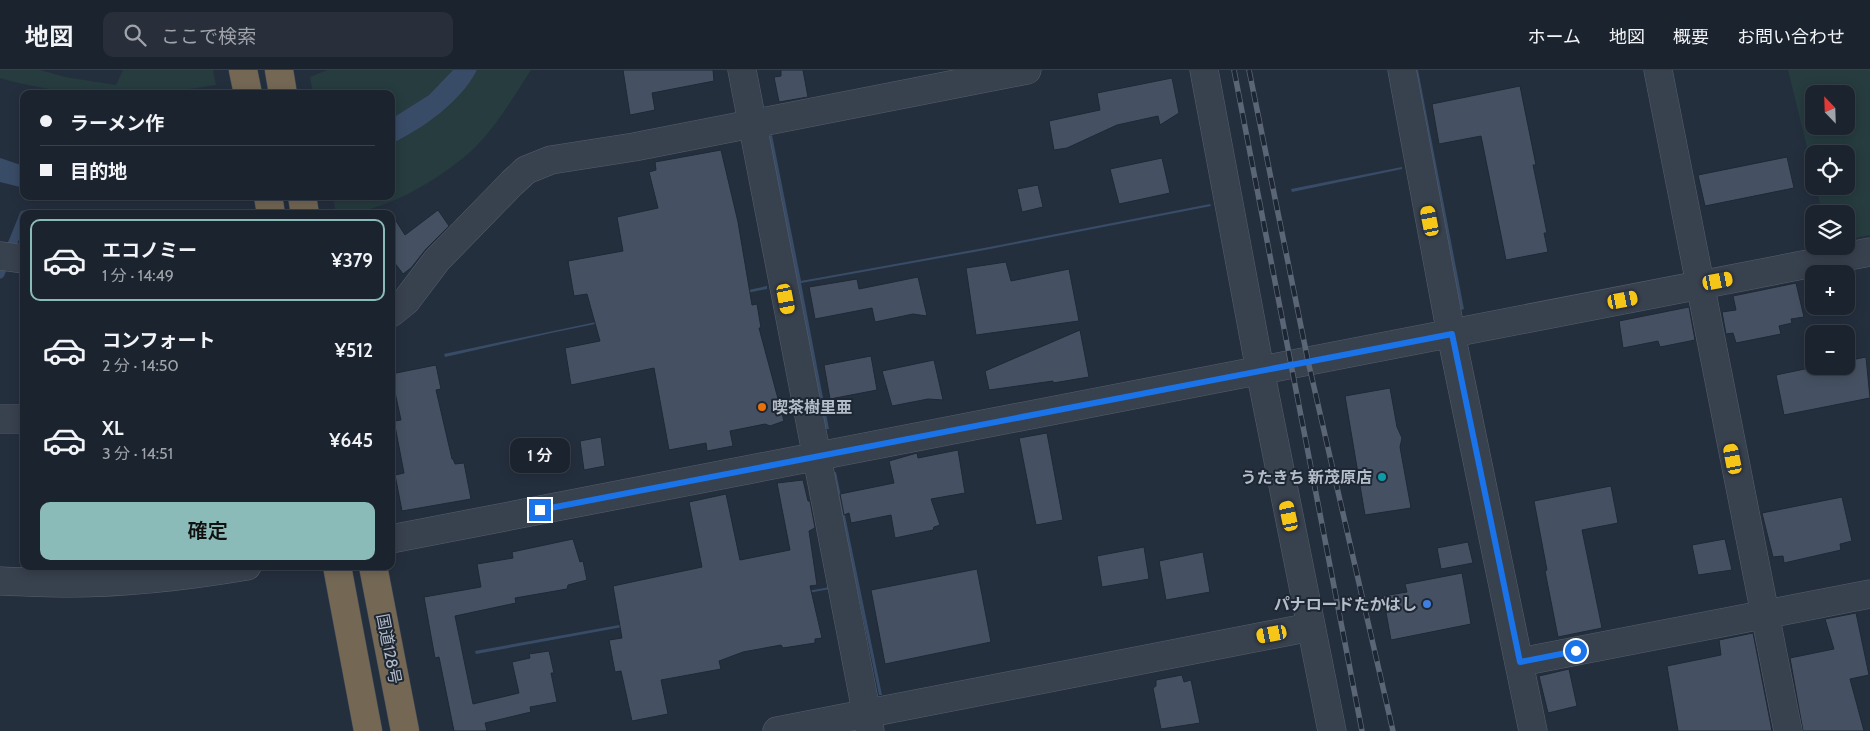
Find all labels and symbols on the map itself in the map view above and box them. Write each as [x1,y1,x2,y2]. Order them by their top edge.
north arrow [1805,85,1855,135]
car [1419,205,1440,237]
car [1701,271,1734,291]
car [775,283,796,315]
car [1606,290,1639,310]
place label: 喫茶樹里亜 [772,398,852,417]
marker: 喫茶樹里亜 [756,401,768,413]
callout: 1 分 [510,438,570,472]
car [1722,443,1743,475]
place label: うたきち 新茂原店 [1240,468,1372,487]
marker: うたきち 新茂原店 [1376,471,1388,483]
route end [529,499,551,521]
car [1278,500,1299,532]
place label: パナロードたかはし [1274,595,1417,614]
marker: パナロードたかはし [1421,598,1433,610]
street label: 国道128号 [373,612,405,686]
car [1255,624,1288,644]
route start [1565,640,1587,662]

